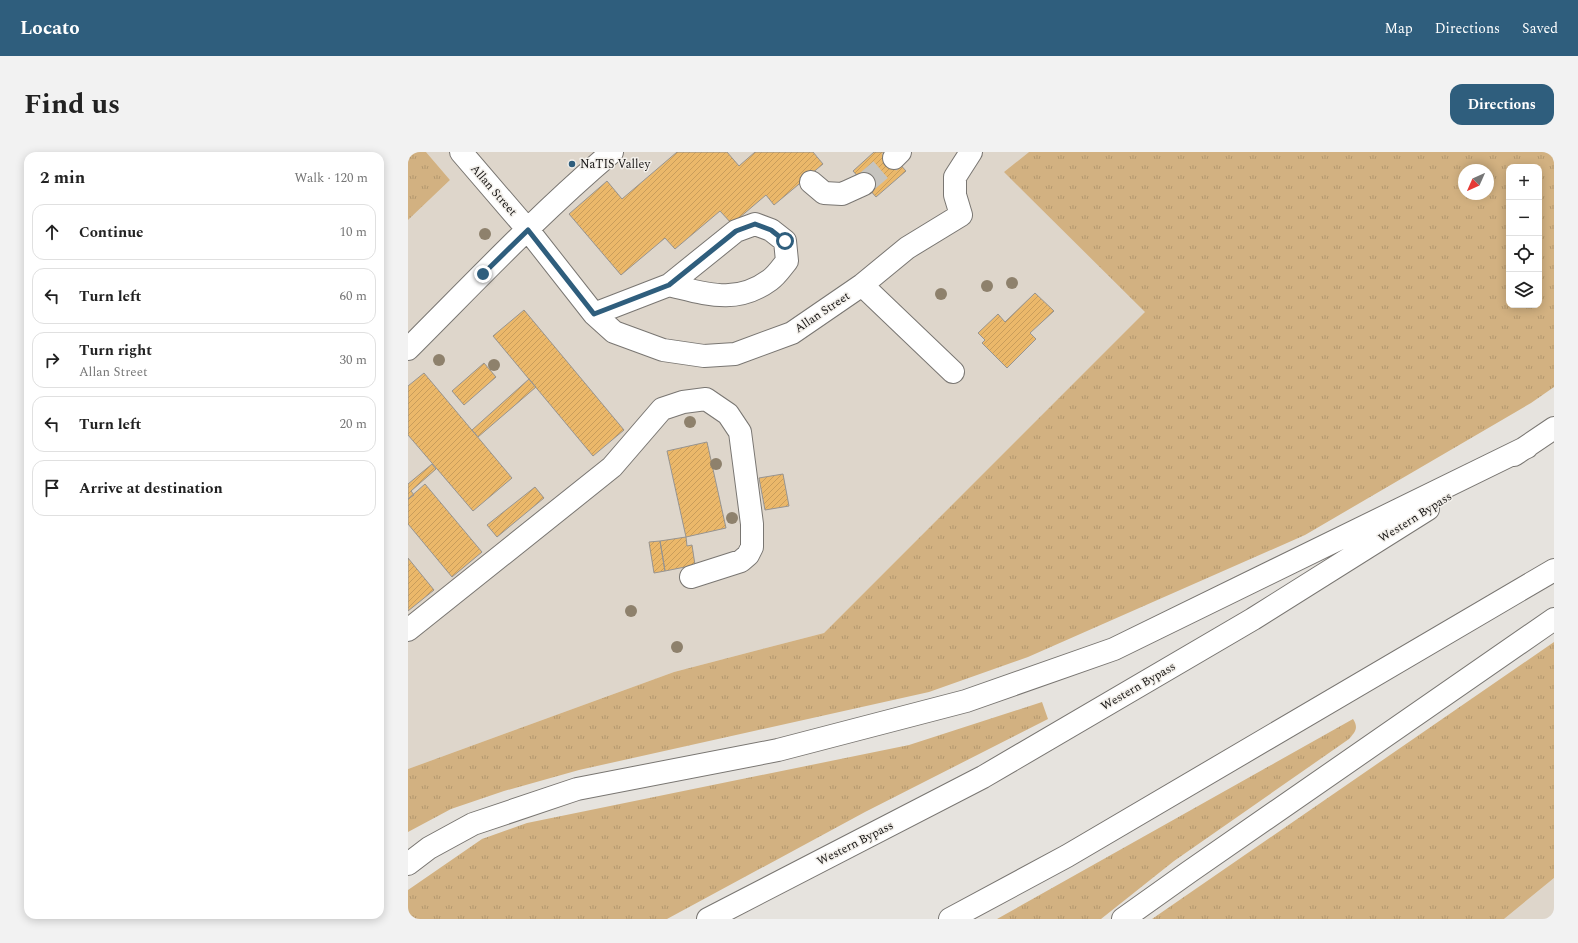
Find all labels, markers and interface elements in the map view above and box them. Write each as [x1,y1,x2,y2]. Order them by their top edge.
text: Locato [20,14,80,43]
text: Map [1385,18,1413,39]
text: Directions [1435,18,1500,39]
text: Saved [1522,18,1558,39]
text: Find us [24,83,120,126]
button: Directions [1450,84,1554,125]
place label: NaTIS Valley [580,155,651,174]
marker: NaTIS Valley [567,159,577,169]
street label: Allan Street [466,160,522,220]
north arrow [1458,164,1494,200]
map controls [1506,164,1542,308]
button: + [1506,164,1542,200]
text: 2 min [40,165,85,191]
text: Walk · 120 m [294,168,368,188]
button: − [1506,200,1542,236]
icon: ahead [41,221,63,243]
text: Continue [79,221,144,244]
text: 10 m [340,222,367,242]
route start [776,232,794,250]
button: locate [1506,236,1542,272]
route end [474,265,492,283]
button: layers [1506,272,1542,308]
icon: left [41,285,63,307]
text: Turn left [79,285,141,308]
text: 60 m [340,286,367,306]
street label: Allan Street [791,287,854,338]
text: Turn right [79,339,152,362]
icon: right [41,349,63,371]
text: 30 m [340,350,367,370]
text: Allan Street [79,362,148,382]
icon: left [41,413,63,435]
text: Turn left [79,413,141,436]
text: 20 m [340,414,367,434]
icon: arrive [41,477,63,499]
text: Arrive at destination [79,477,223,500]
street label: Western Bypass [1375,487,1456,548]
street label: Western Bypass [1097,657,1179,716]
street label: Western Bypass [814,816,897,871]

